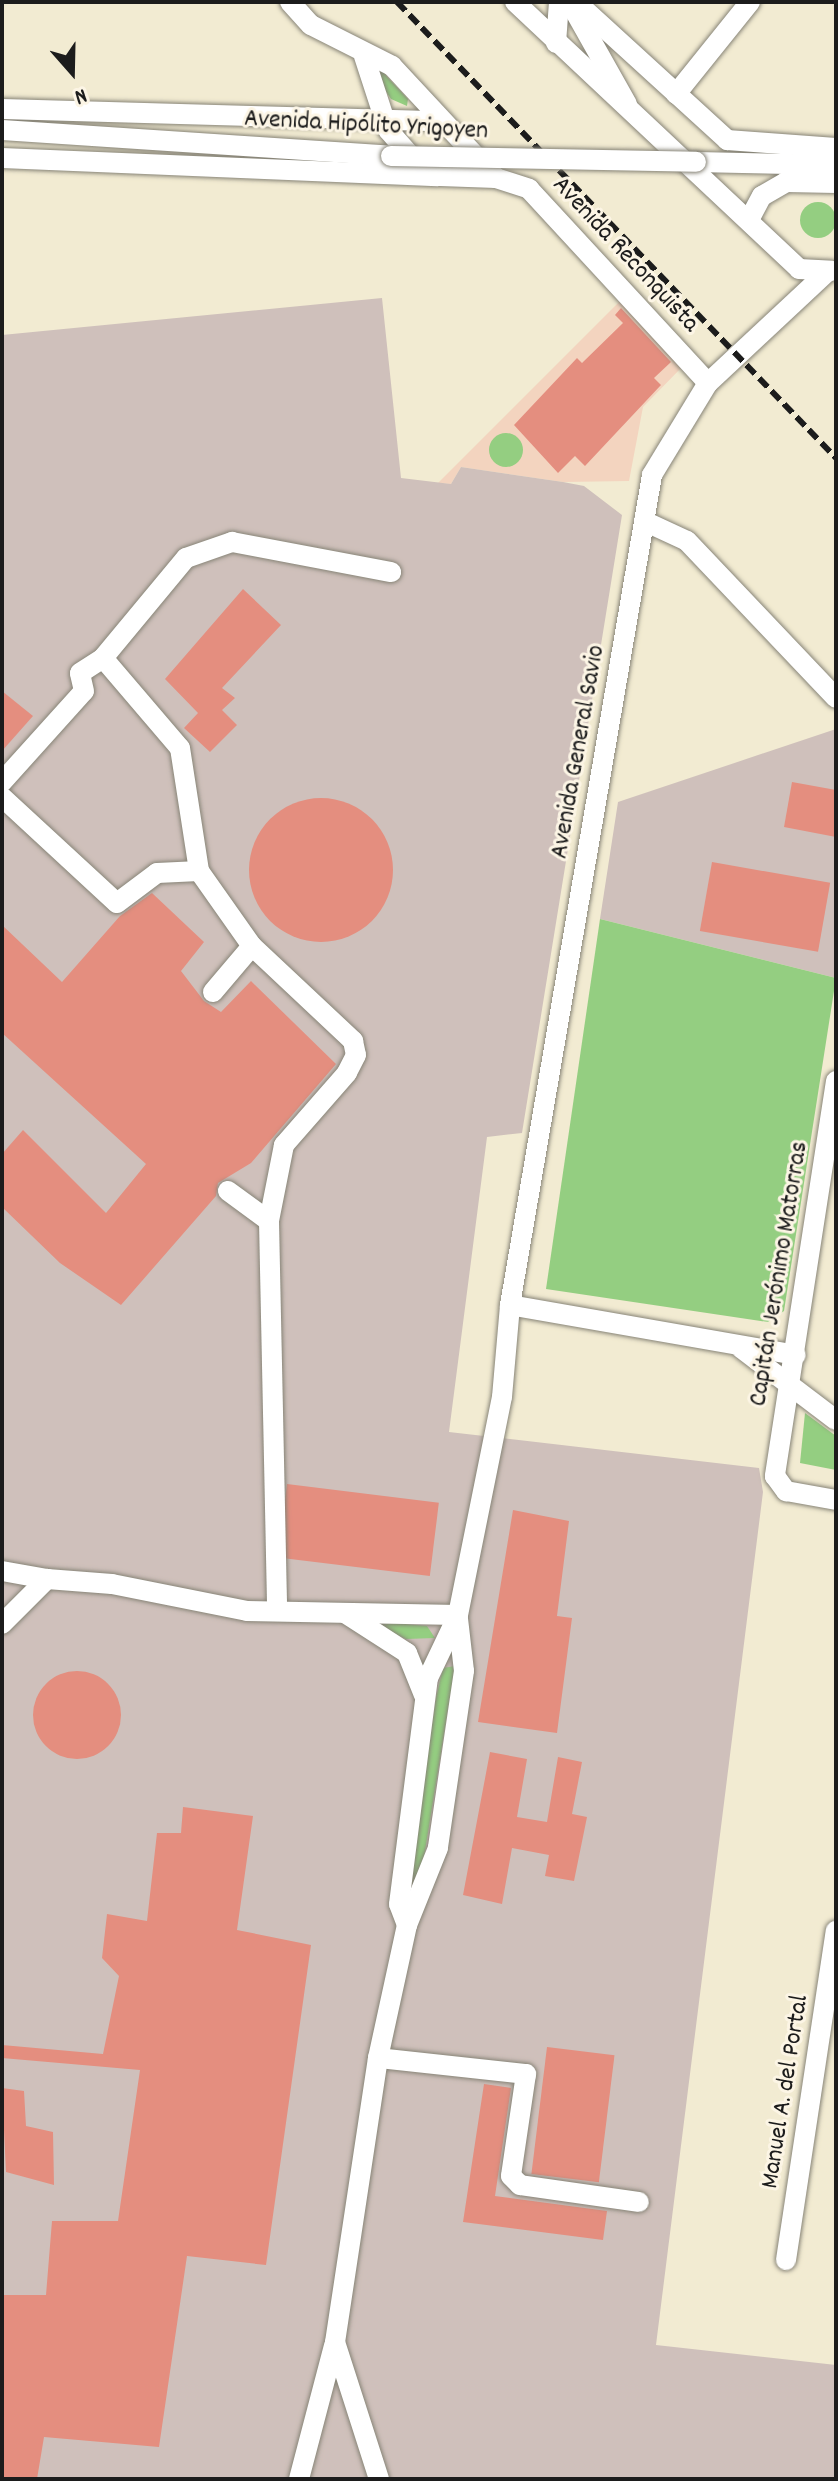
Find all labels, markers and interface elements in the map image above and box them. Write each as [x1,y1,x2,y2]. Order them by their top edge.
north arrow [32,32,112,112]
text: N [70,79,91,111]
street label: Avenida Hipólito Yrigoyen [243,104,489,148]
street label: Avenida Reconquista [545,170,705,340]
street label: Avenida General Savio [545,643,613,861]
street label: Capitán Jerónimo Matorras [744,1139,816,1409]
street label: Manuel A. del Portal [755,1993,817,2191]

